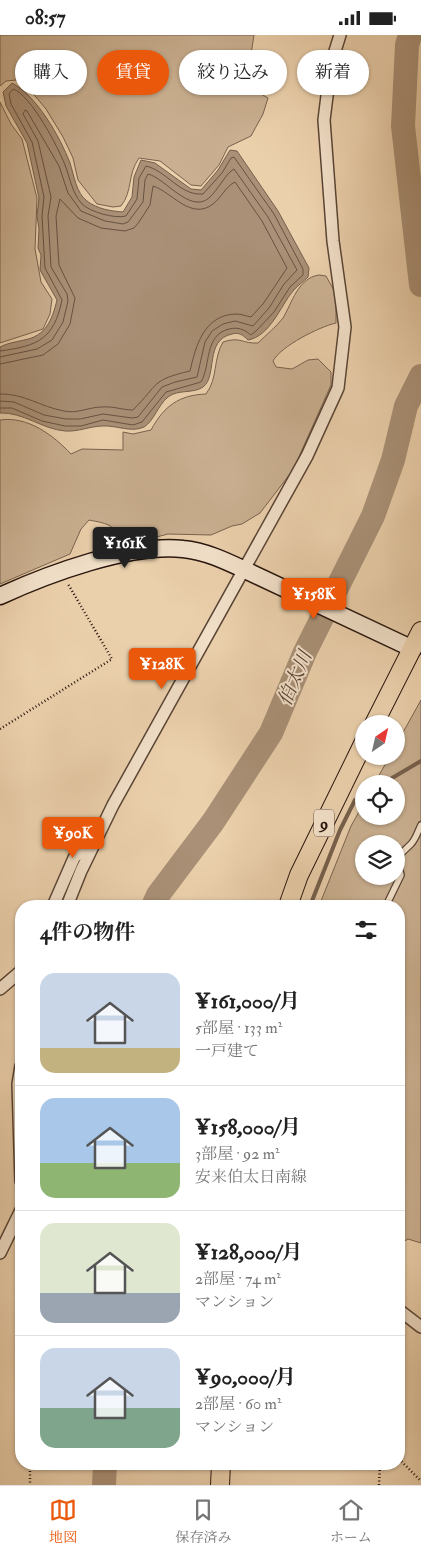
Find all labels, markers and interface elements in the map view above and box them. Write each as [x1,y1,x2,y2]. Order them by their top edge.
text: 08:57 [25,6,65,30]
chip: 購入 [15,50,87,95]
chip: 賃貸 [97,50,169,95]
chip: 絞り込み [179,50,287,95]
chip: 新着 [297,50,369,95]
pin: ¥161K [90,527,160,569]
text: ¥161K [104,533,146,553]
pin: ¥158K [279,577,349,620]
text: ¥158K [292,584,336,604]
water label: 伯太川 [273,646,318,709]
pin: ¥128K [127,647,197,690]
text: ¥128K [140,654,184,674]
north arrow [355,715,405,765]
map controls [355,715,405,885]
button: locate [355,775,405,825]
road number: 9 [314,809,334,836]
pin: ¥90K [43,817,103,859]
text: ¥90K [53,823,93,843]
button: layers [355,835,405,885]
icon: filters [352,916,380,944]
text: 4件の物件 [40,919,135,946]
text: ¥161,000/月 [195,988,300,1015]
icon: home [80,993,140,1053]
text: 5部屋 · 133 m² [195,1018,282,1038]
text: 一戸建て [195,1041,259,1061]
text: ¥158,000/月 [195,1114,301,1141]
icon: home [80,1118,140,1178]
text: 3部屋 · 92 m² [195,1144,280,1164]
text: 安来伯太日南線 [195,1167,307,1187]
text: ¥128,000/月 [195,1239,303,1266]
icon: home [80,1243,140,1303]
text: 2部屋 · 74 m² [195,1269,281,1289]
text: マンション [195,1292,274,1312]
text: ¥90,000/月 [195,1364,296,1391]
icon: home [80,1368,140,1428]
text: 2部屋 · 60 m² [195,1394,282,1414]
text: マンション [195,1417,274,1437]
tab: 地図 [49,1496,77,1546]
tab: 保存済み [175,1496,231,1546]
tab: ホーム [330,1496,372,1546]

